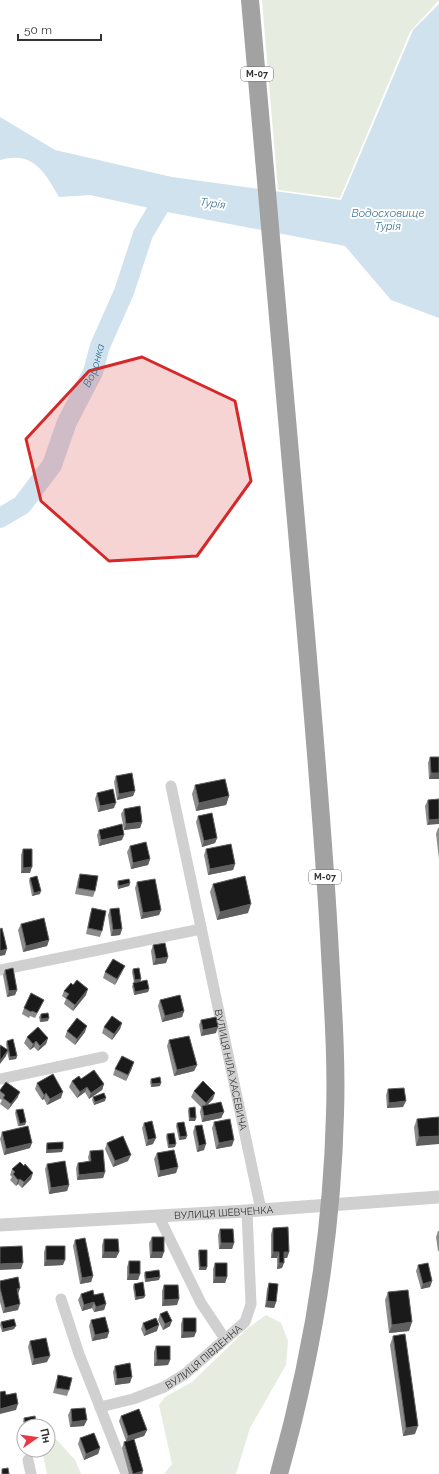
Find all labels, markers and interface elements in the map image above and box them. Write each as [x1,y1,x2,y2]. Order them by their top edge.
scale bar [18,16,101,42]
text: 50 m [24,23,52,37]
road number: М-07 [241,67,273,81]
water label: Турія [199,195,227,212]
water label: Водосховище Турія [351,207,425,233]
water label: Воронка [80,342,107,389]
road number: М-07 [309,870,341,884]
street label: ВУЛИЦЯ НІЛА ХАСЕВИЧА [213,1008,249,1132]
street label: ВУЛИЦЯ ШЕВЧЕНКА [174,1204,274,1221]
street label: ВУЛИЦЯ ПІВДЕННА [163,1322,244,1391]
north arrow [16,1418,56,1458]
text: Пн [37,1427,53,1444]

